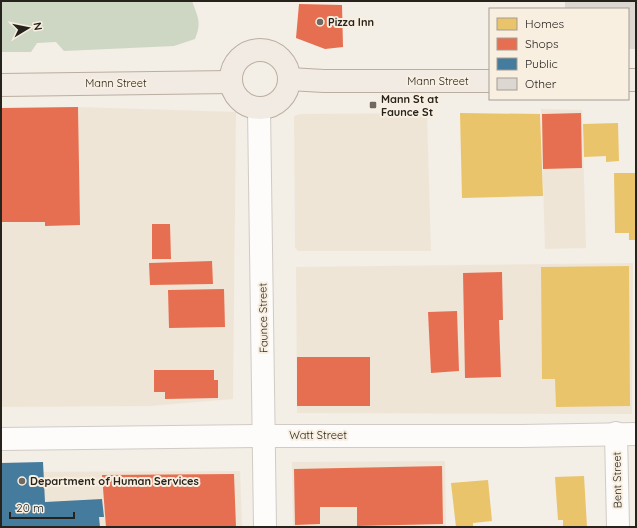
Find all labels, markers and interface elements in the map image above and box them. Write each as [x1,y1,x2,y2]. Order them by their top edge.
north arrow [8,8,48,48]
legend [489,8,629,100]
place label: Pizza Inn [328,15,374,29]
text: Homes [525,16,565,31]
marker: Pizza Inn [315,17,325,27]
text: N [30,21,45,31]
text: Shops [525,36,559,51]
text: Public [525,56,558,71]
street label: Mann Street [407,74,469,88]
street label: Mann Street [85,76,147,90]
text: Other [525,76,557,91]
place label: Mann St at Faunce St [381,92,439,119]
marker: Mann St at Faunce St [368,100,378,110]
street label: Faunce Street [255,283,271,353]
street label: Watt Street [289,428,347,442]
street label: Bent Street [610,451,624,508]
place label: Department of Human Services [30,474,199,488]
marker: Department of Human Services [17,476,27,486]
scale bar [10,494,74,520]
text: 20 m [16,500,44,515]

